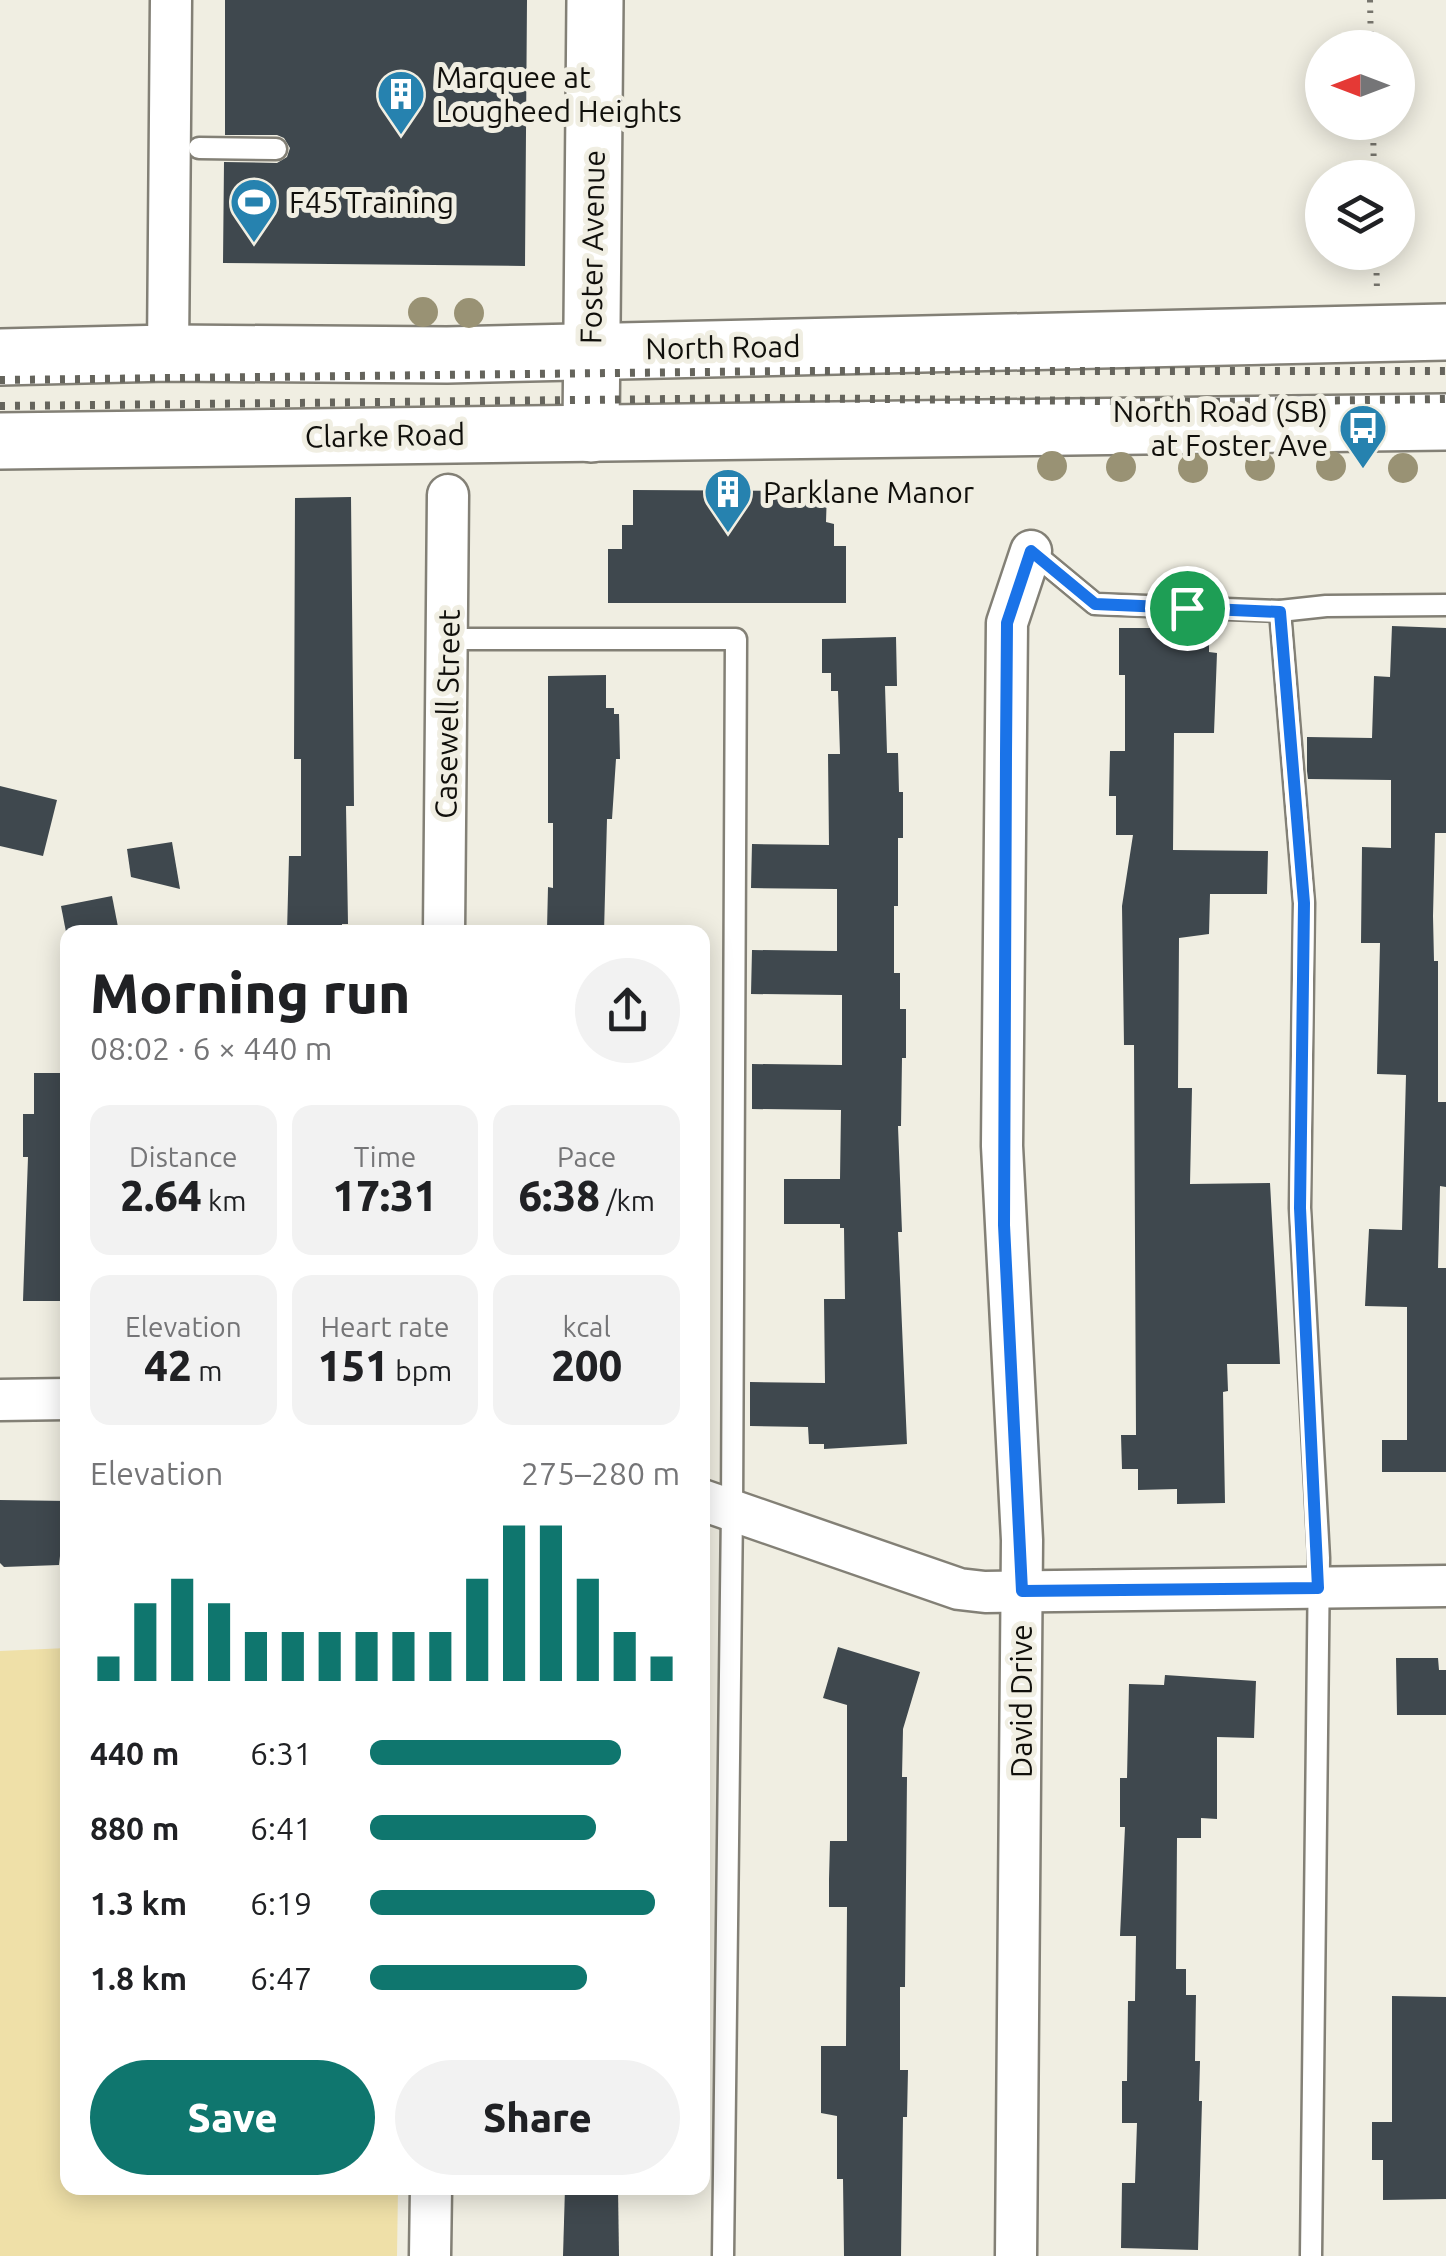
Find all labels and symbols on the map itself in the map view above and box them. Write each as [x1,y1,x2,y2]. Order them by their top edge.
north arrow [1305,30,1415,140]
place label: Marquee at Lougheed Heights [436,60,682,128]
building icon: Marquee at Lougheed Heights [375,68,427,136]
street label: Foster Avenue [573,150,611,344]
sports icon: F45 Training [228,176,280,244]
place label: F45 Training [289,185,454,219]
street label: North Road [645,329,801,365]
place label: North Road (SB) at Foster Ave [1113,394,1328,462]
bus stop icon: North Road (SB) at Foster Ave [1337,402,1389,470]
street label: Clarke Road [305,417,465,453]
building icon: Parklane Manor [702,466,754,534]
place label: Parklane Manor [763,475,975,509]
pin [1145,566,1230,651]
street label: Casewell Street [428,609,466,819]
street label: David Drive [1004,1624,1038,1778]

